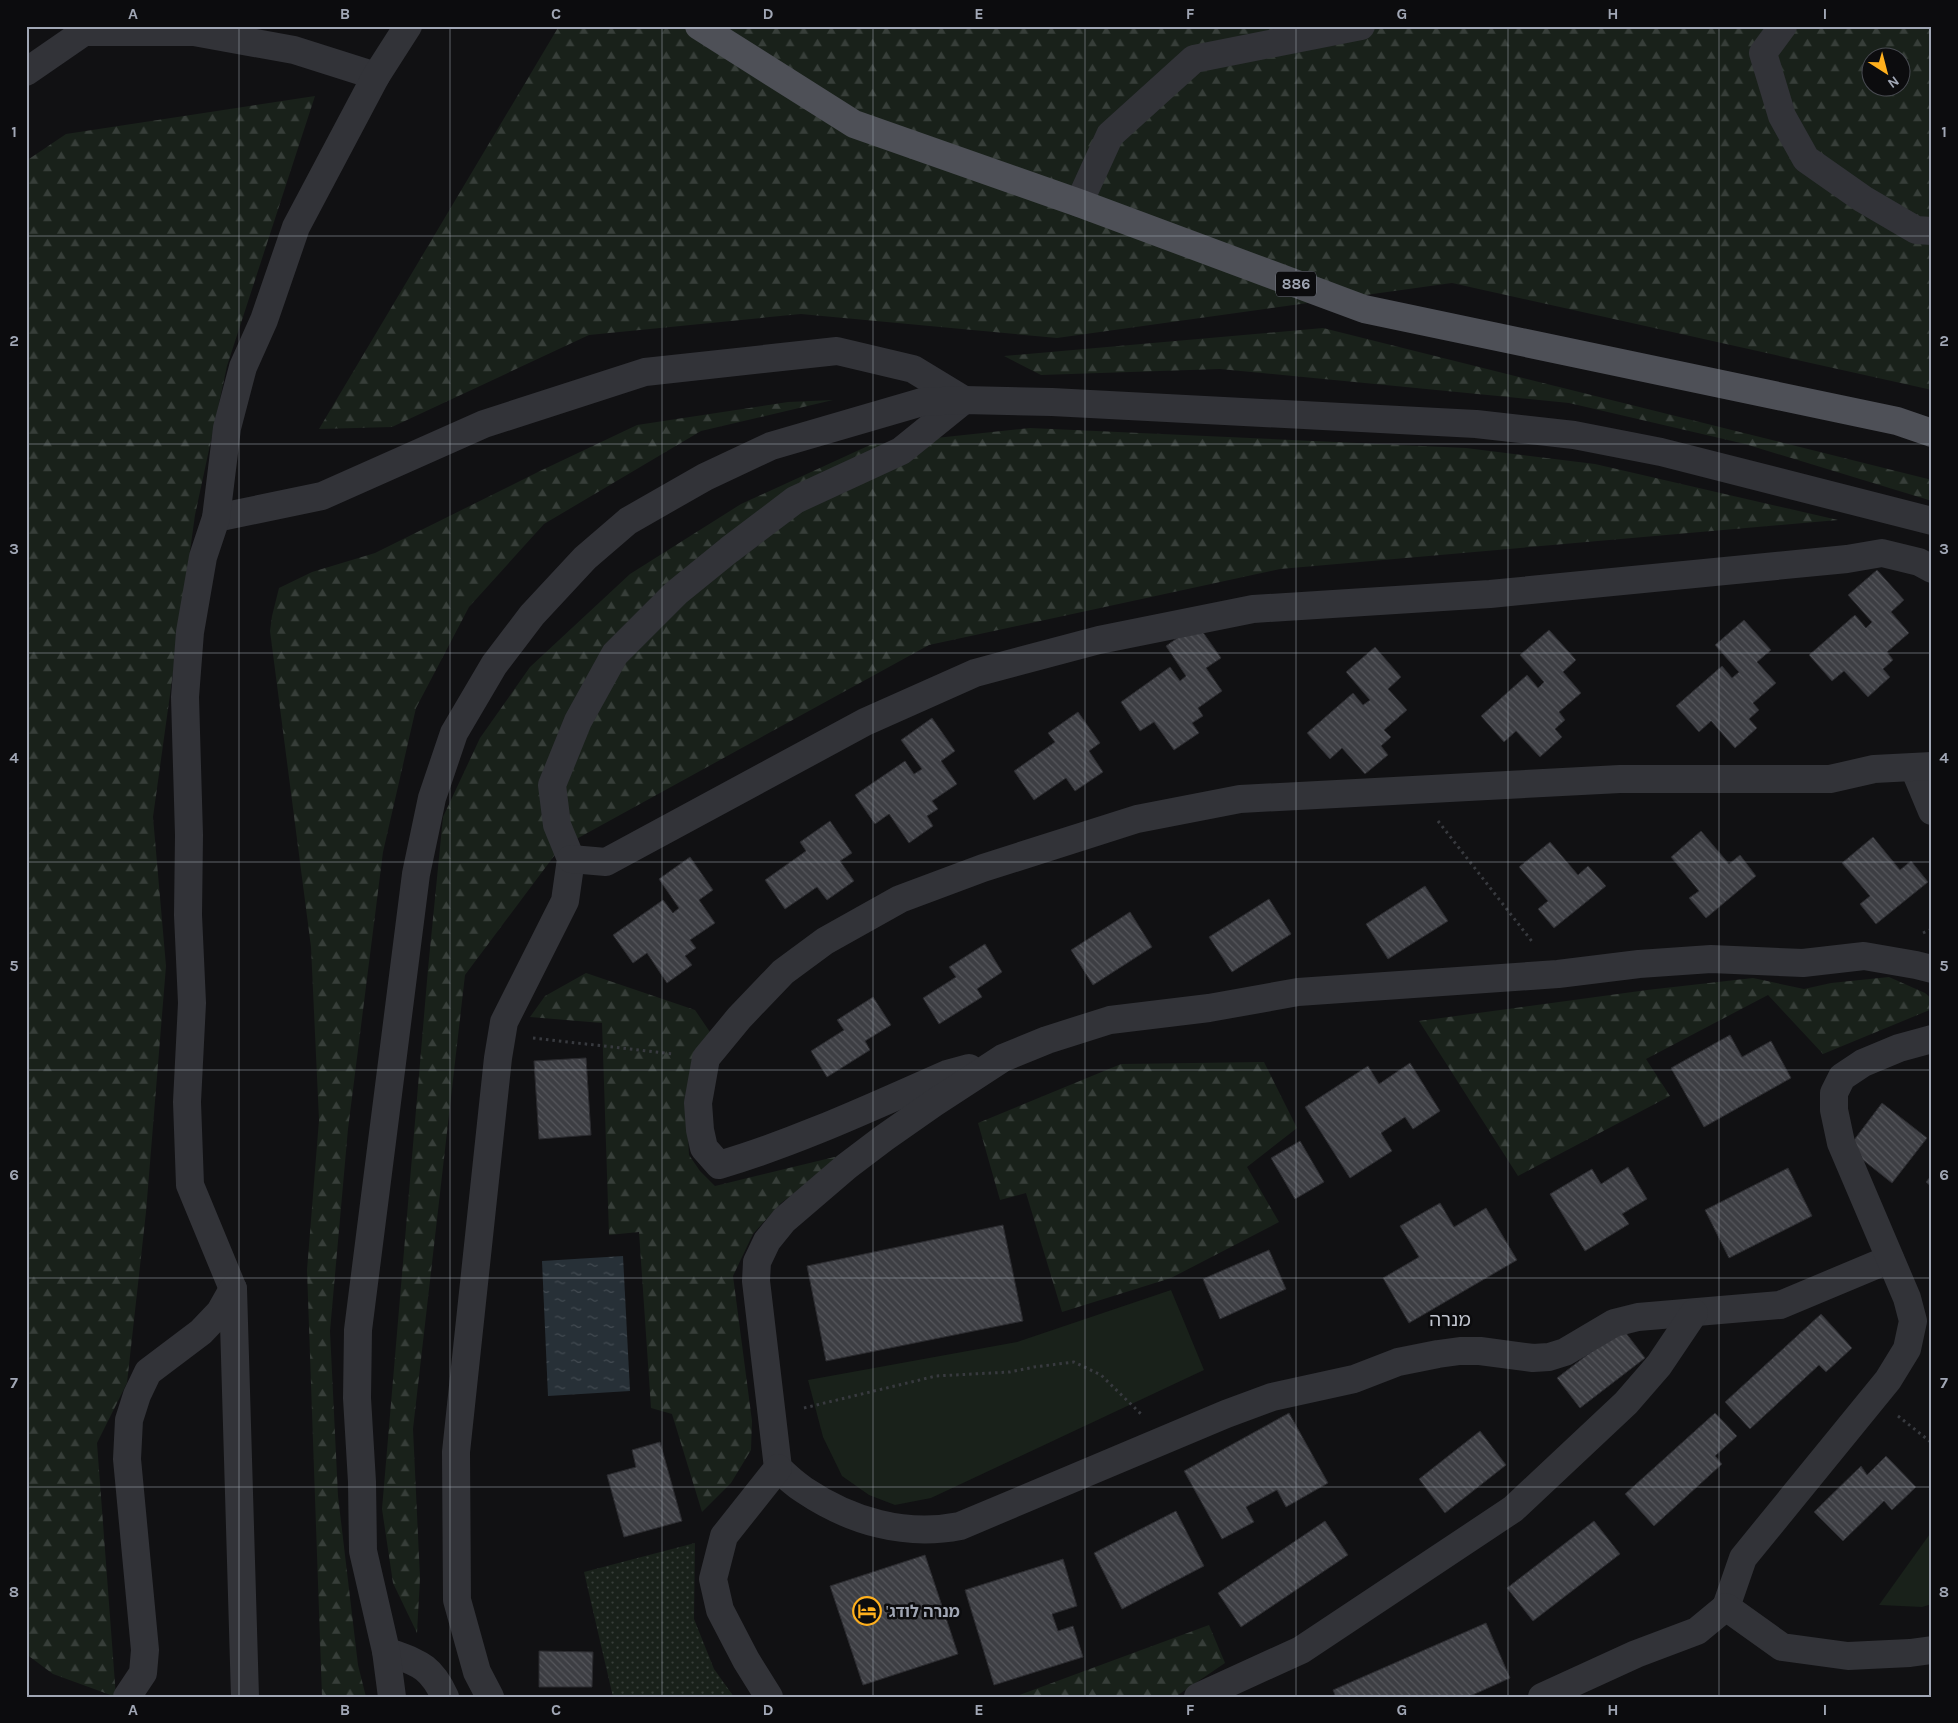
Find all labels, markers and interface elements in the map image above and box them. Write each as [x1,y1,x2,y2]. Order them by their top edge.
text: A [128,4,138,23]
text: B [340,4,350,23]
text: C [551,4,561,23]
text: D [763,4,774,23]
text: E [974,4,984,23]
text: F [1186,4,1195,23]
text: G [1397,4,1407,23]
text: H [1607,4,1619,23]
text: I [1823,4,1827,23]
north arrow [1860,48,1910,98]
text: N [1884,72,1902,92]
text: 1 [11,122,17,141]
text: 1 [1941,122,1947,141]
road number: 886 [1276,272,1316,296]
text: 2 [9,331,19,350]
text: 2 [1939,331,1949,350]
text: 3 [9,539,19,558]
text: 3 [1939,539,1949,558]
text: 4 [9,748,19,767]
text: 4 [1939,748,1949,767]
text: 5 [9,956,19,975]
text: 5 [1939,956,1949,975]
text: 6 [9,1165,19,1184]
text: 6 [1939,1165,1949,1184]
district label: מנרה [1429,1309,1471,1331]
text: 7 [10,1373,18,1392]
text: 7 [1940,1373,1948,1392]
text: 8 [9,1582,19,1601]
text: 8 [1939,1582,1949,1601]
hotel icon: 'מנרה לודג [852,1596,882,1626]
place label: 'מנרה לודג [886,1602,960,1621]
text: A [128,1700,138,1719]
text: B [340,1700,350,1719]
text: C [551,1700,561,1719]
text: D [763,1700,774,1719]
text: E [974,1700,984,1719]
text: F [1186,1700,1195,1719]
text: G [1397,1700,1407,1719]
text: H [1607,1700,1619,1719]
text: I [1823,1700,1827,1719]

